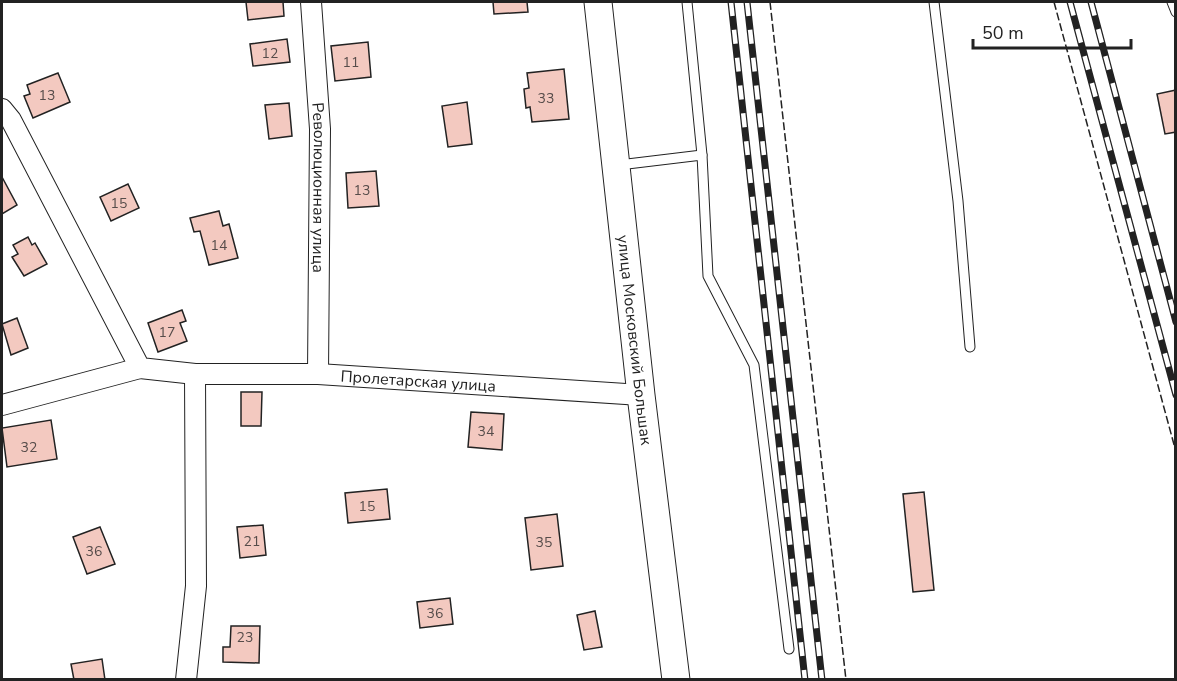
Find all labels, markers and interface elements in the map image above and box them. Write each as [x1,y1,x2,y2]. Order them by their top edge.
scale bar [973,12,1130,50]
text: 50 m [982,21,1024,45]
house number: 12 [262,44,278,63]
house number: 11 [343,53,359,72]
house number: 13 [39,86,55,105]
house number: 33 [538,89,554,108]
street label: Революционная улица [306,102,330,273]
house number: 13 [354,181,370,200]
house number: 15 [111,194,127,213]
street label: улица Московский Большак [612,234,657,447]
house number: 14 [211,236,227,255]
house number: 17 [159,323,175,342]
street label: Пролетарская улица [340,365,497,398]
house number: 34 [478,422,494,441]
house number: 32 [21,438,37,457]
house number: 15 [359,497,375,516]
house number: 21 [244,532,260,551]
house number: 35 [536,533,552,552]
house number: 36 [86,542,102,561]
house number: 36 [427,604,443,623]
house number: 23 [237,628,253,647]

